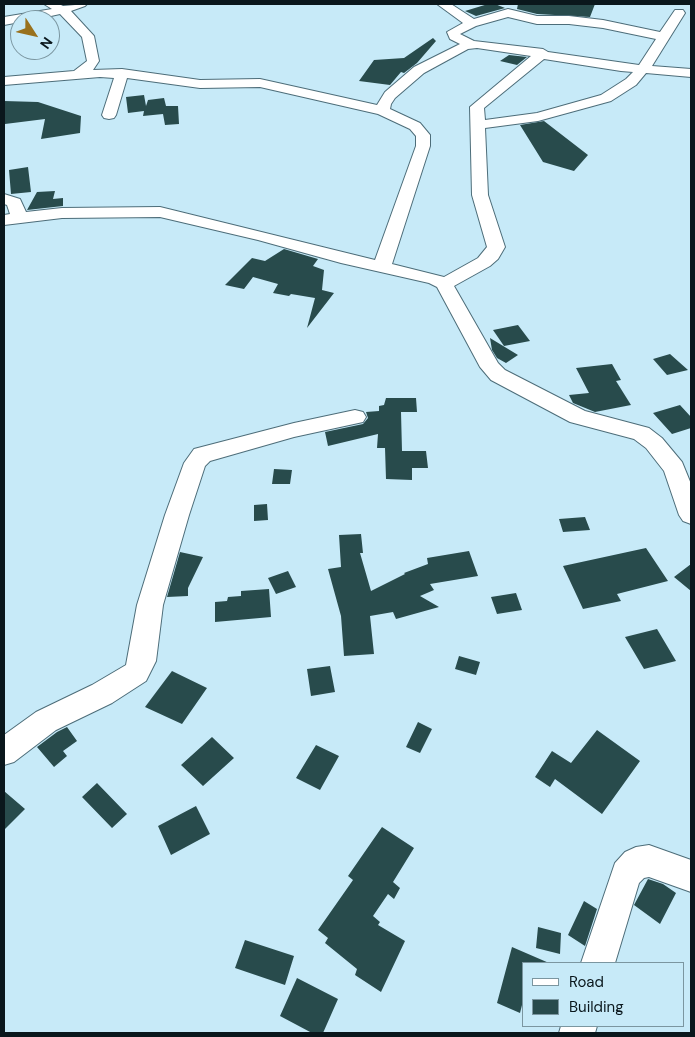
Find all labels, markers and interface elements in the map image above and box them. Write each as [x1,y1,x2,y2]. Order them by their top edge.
north arrow [10,10,60,60]
text: N [36,34,57,52]
legend [522,962,685,1027]
text: Road [569,972,604,992]
text: Building [569,997,624,1017]

